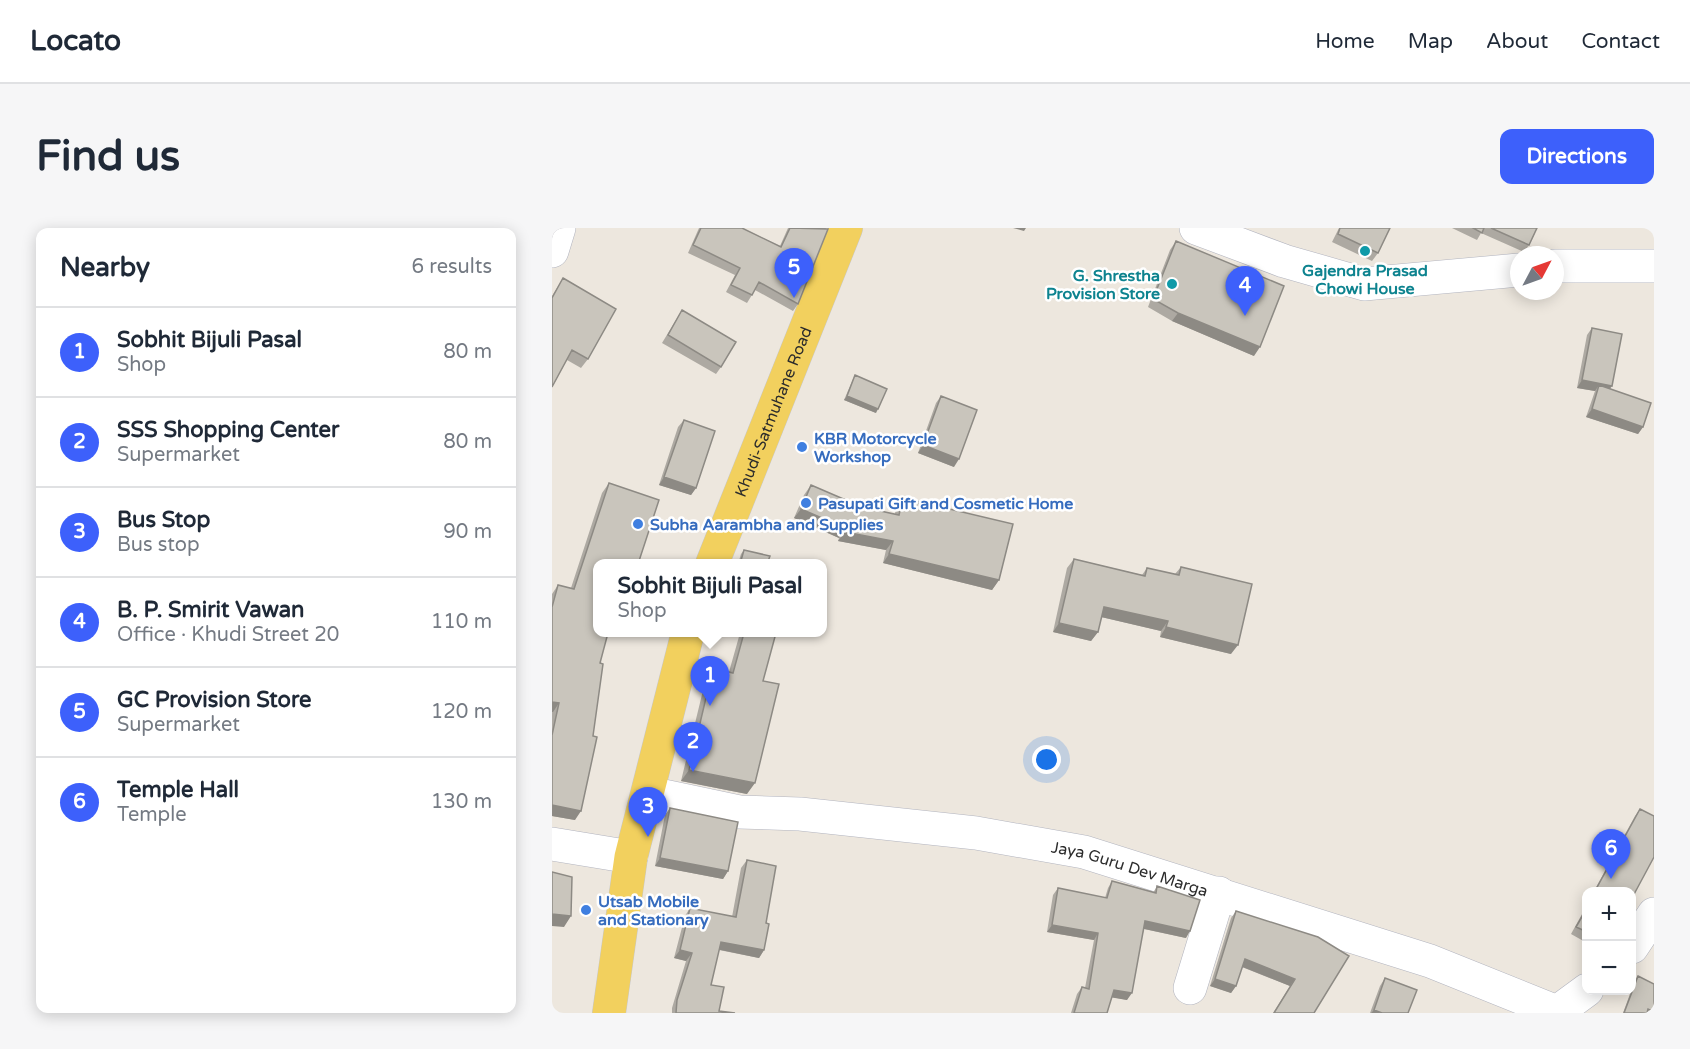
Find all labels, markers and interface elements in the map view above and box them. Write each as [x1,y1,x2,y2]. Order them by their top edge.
text: Locato [30,24,121,58]
text: Home [1315,29,1375,54]
text: Map [1408,29,1453,54]
text: About [1486,29,1548,54]
text: Contact [1581,29,1660,54]
button: Directions [1500,129,1654,184]
text: Find us [36,131,180,182]
marker: Gajendra Prasad Chowi House [1358,244,1372,258]
north arrow [1510,246,1564,300]
pin: 5 [774,248,814,298]
text: Nearby [60,252,150,283]
text: 6 results [412,255,492,279]
place label: Gajendra Prasad Chowi House [1302,261,1428,299]
place label: G. Shrestha Provision Store [1046,266,1160,304]
pin: 4 [1226,266,1264,316]
marker: G. Shrestha Provision Store [1165,277,1179,291]
street label: Khudi-Satmuhane Road [731,324,817,500]
text: Sobhit Bijuli Pasal [117,327,302,353]
text: 1 [73,340,86,364]
text: 80 m [443,340,492,364]
text: Shop [117,353,166,377]
text: SSS Shopping Center [117,417,339,443]
place label: KBR Motorcycle Workshop [814,429,936,467]
text: 2 [73,430,86,454]
text: 80 m [443,430,492,454]
marker: KBR Motorcycle Workshop [795,440,809,454]
text: Supermarket [117,443,240,467]
place label: Pasupati Gift and Cosmetic Home [818,494,1073,514]
marker: Pasupati Gift and Cosmetic Home [799,496,813,510]
text: Bus Stop [117,507,210,533]
place label: Subha Aarambha and Supplies [650,515,884,535]
marker: Subha Aarambha and Supplies [631,517,645,531]
text: 3 [73,520,86,544]
text: 90 m [443,520,492,544]
text: Bus stop [117,533,200,557]
popup [593,559,827,637]
text: Sobhit Bijuli Pasal [618,573,803,599]
text: B. P. Smirit Vawan [117,597,304,623]
text: Shop [618,599,667,623]
text: 4 [73,610,86,634]
text: 110 m [431,610,492,634]
text: Office · Khudi Street 20 [117,623,339,647]
pin: 1 [690,656,730,706]
text: GC Provision Store [117,687,312,713]
text: 5 [73,700,86,724]
text: 120 m [431,700,492,724]
text: Supermarket [117,713,240,737]
pin: 2 [674,722,712,772]
your location [1032,745,1061,774]
text: Temple Hall [117,777,239,803]
pin: 3 [628,788,668,837]
text: 6 [73,790,86,814]
text: 130 m [431,790,492,814]
text: Temple [117,803,187,827]
pin: 6 [1592,830,1630,879]
street label: Jaya Guru Dev Marga [1050,837,1210,901]
map controls [1582,887,1636,995]
button: + [1582,887,1636,941]
place label: Utsab Mobile and Stationary [598,892,709,930]
marker: Utsab Mobile and Stationary [579,903,593,917]
button: − [1582,941,1636,995]

